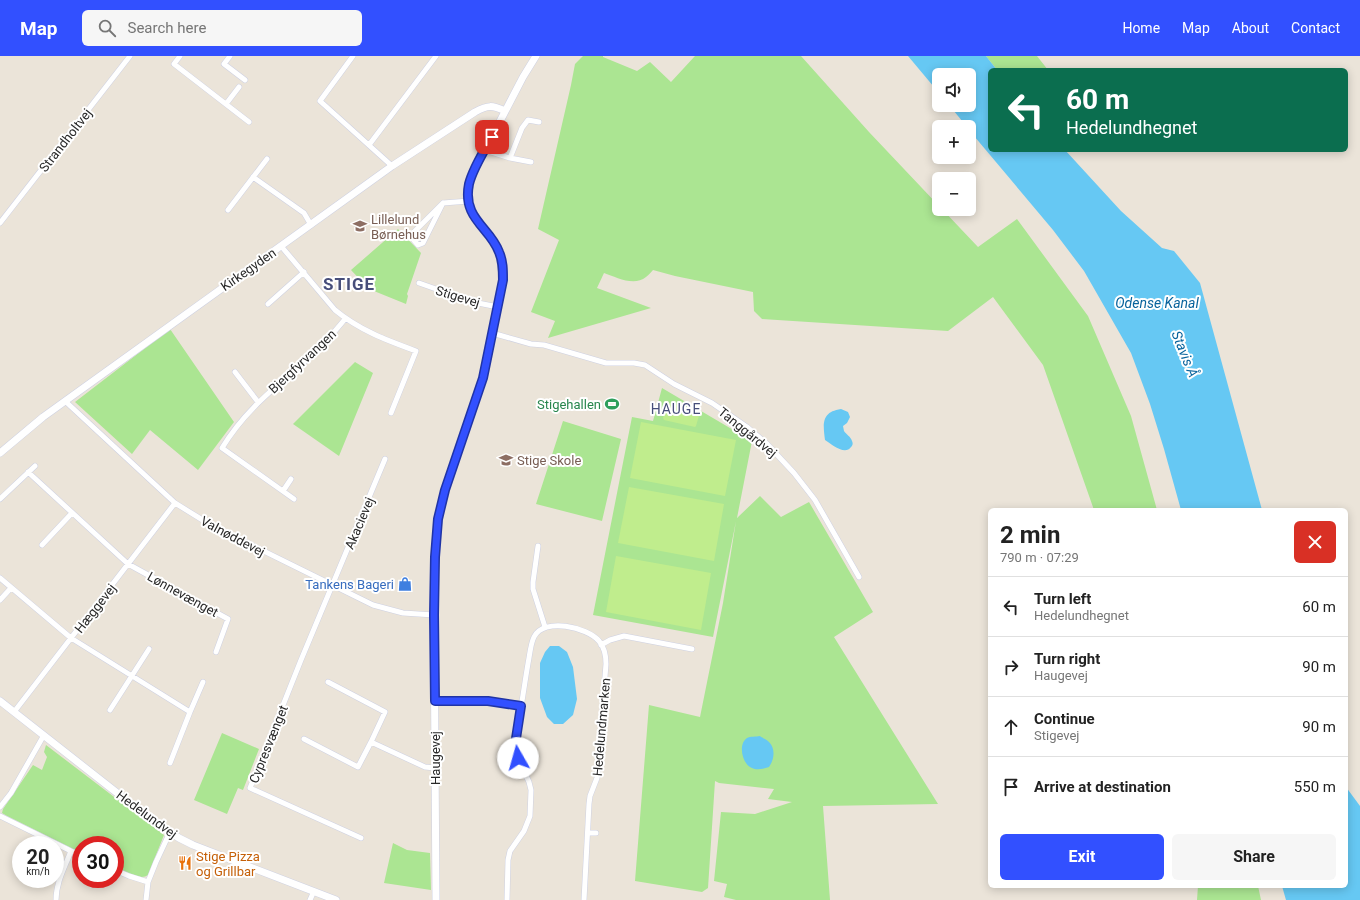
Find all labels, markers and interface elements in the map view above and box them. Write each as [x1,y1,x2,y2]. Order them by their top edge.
search box [82,10,362,46]
text: Map [20,17,58,40]
icon: search [96,17,118,39]
text: Search here [128,19,206,37]
text: Home [1122,20,1160,36]
text: Map [1182,20,1210,36]
text: About [1232,20,1269,36]
text: Contact [1291,20,1340,36]
map controls [932,68,976,216]
button: sound [932,68,976,112]
text: 60 m [1066,83,1129,116]
icon: left [1000,84,1052,136]
street label: Strandholtvej [36,106,95,175]
text: Hedelundhegnet [1066,117,1197,138]
pin [475,120,509,154]
button: + [932,120,976,164]
icon: arrive [481,126,503,148]
button: − [932,172,976,216]
place label: Lillelund Børnehus [371,212,426,242]
school or university icon: Lillelund Børnehus [352,218,368,234]
street label: Kirkegyden [218,245,279,294]
district label: STIGE [323,274,375,294]
street label: Stigevej [434,283,482,310]
water label: Odense Kanal [1115,295,1199,311]
street label: Bjergfyrvangen [266,326,339,396]
water label: Stavis Å [1168,328,1203,380]
sports icon: Stigehallen [604,396,620,412]
place label: Stigehallen [537,397,601,412]
district label: HAUGE [651,401,701,417]
street label: Tanggårdvej [715,404,780,460]
school or university icon: Stige Skole [498,452,514,468]
place label: Stige Skole [517,453,581,468]
street label: Akacievej [342,495,377,552]
street label: Valnøddevej [198,513,267,560]
text: 2 min [1000,521,1060,549]
button: close [1294,521,1336,563]
text: 790 m · 07:29 [1000,550,1079,565]
street label: Lønnevænget [145,569,221,620]
shop icon: Tankens Bageri [397,576,413,592]
place label: Tankens Bageri [305,577,394,592]
street label: Hæggevej [72,581,119,636]
text: Turn left [1034,590,1091,608]
icon: left [1000,596,1022,618]
text: 60 m [1302,598,1336,616]
text: Hedelundhegnet [1034,608,1129,623]
text: Turn right [1034,650,1100,668]
icon: right [1000,656,1022,678]
text: 90 m [1302,658,1336,676]
text: Haugevej [1034,668,1088,683]
street label: Hedelundmarken [590,677,613,777]
street label: Cypresvænget [246,703,291,785]
text: Continue [1034,710,1095,728]
icon: ahead [1000,716,1022,738]
text: 90 m [1302,718,1336,736]
text: Stigevej [1034,728,1079,743]
street label: Haugevej [428,731,443,785]
position arrow [497,737,539,779]
icon: arrive [1000,776,1022,798]
text: Arrive at destination [1034,778,1171,796]
text: 550 m [1294,778,1336,796]
street label: Hedelundvej [113,787,180,841]
button: Exit [1000,834,1164,880]
button: Share [1172,834,1336,880]
speed limit sign: 30 [72,836,124,888]
text: 20 [27,845,49,869]
place label: Stige Pizza og Grillbar [196,849,260,879]
restaurant icon: Stige Pizza og Grillbar [177,855,193,871]
text: km/h [26,866,50,877]

